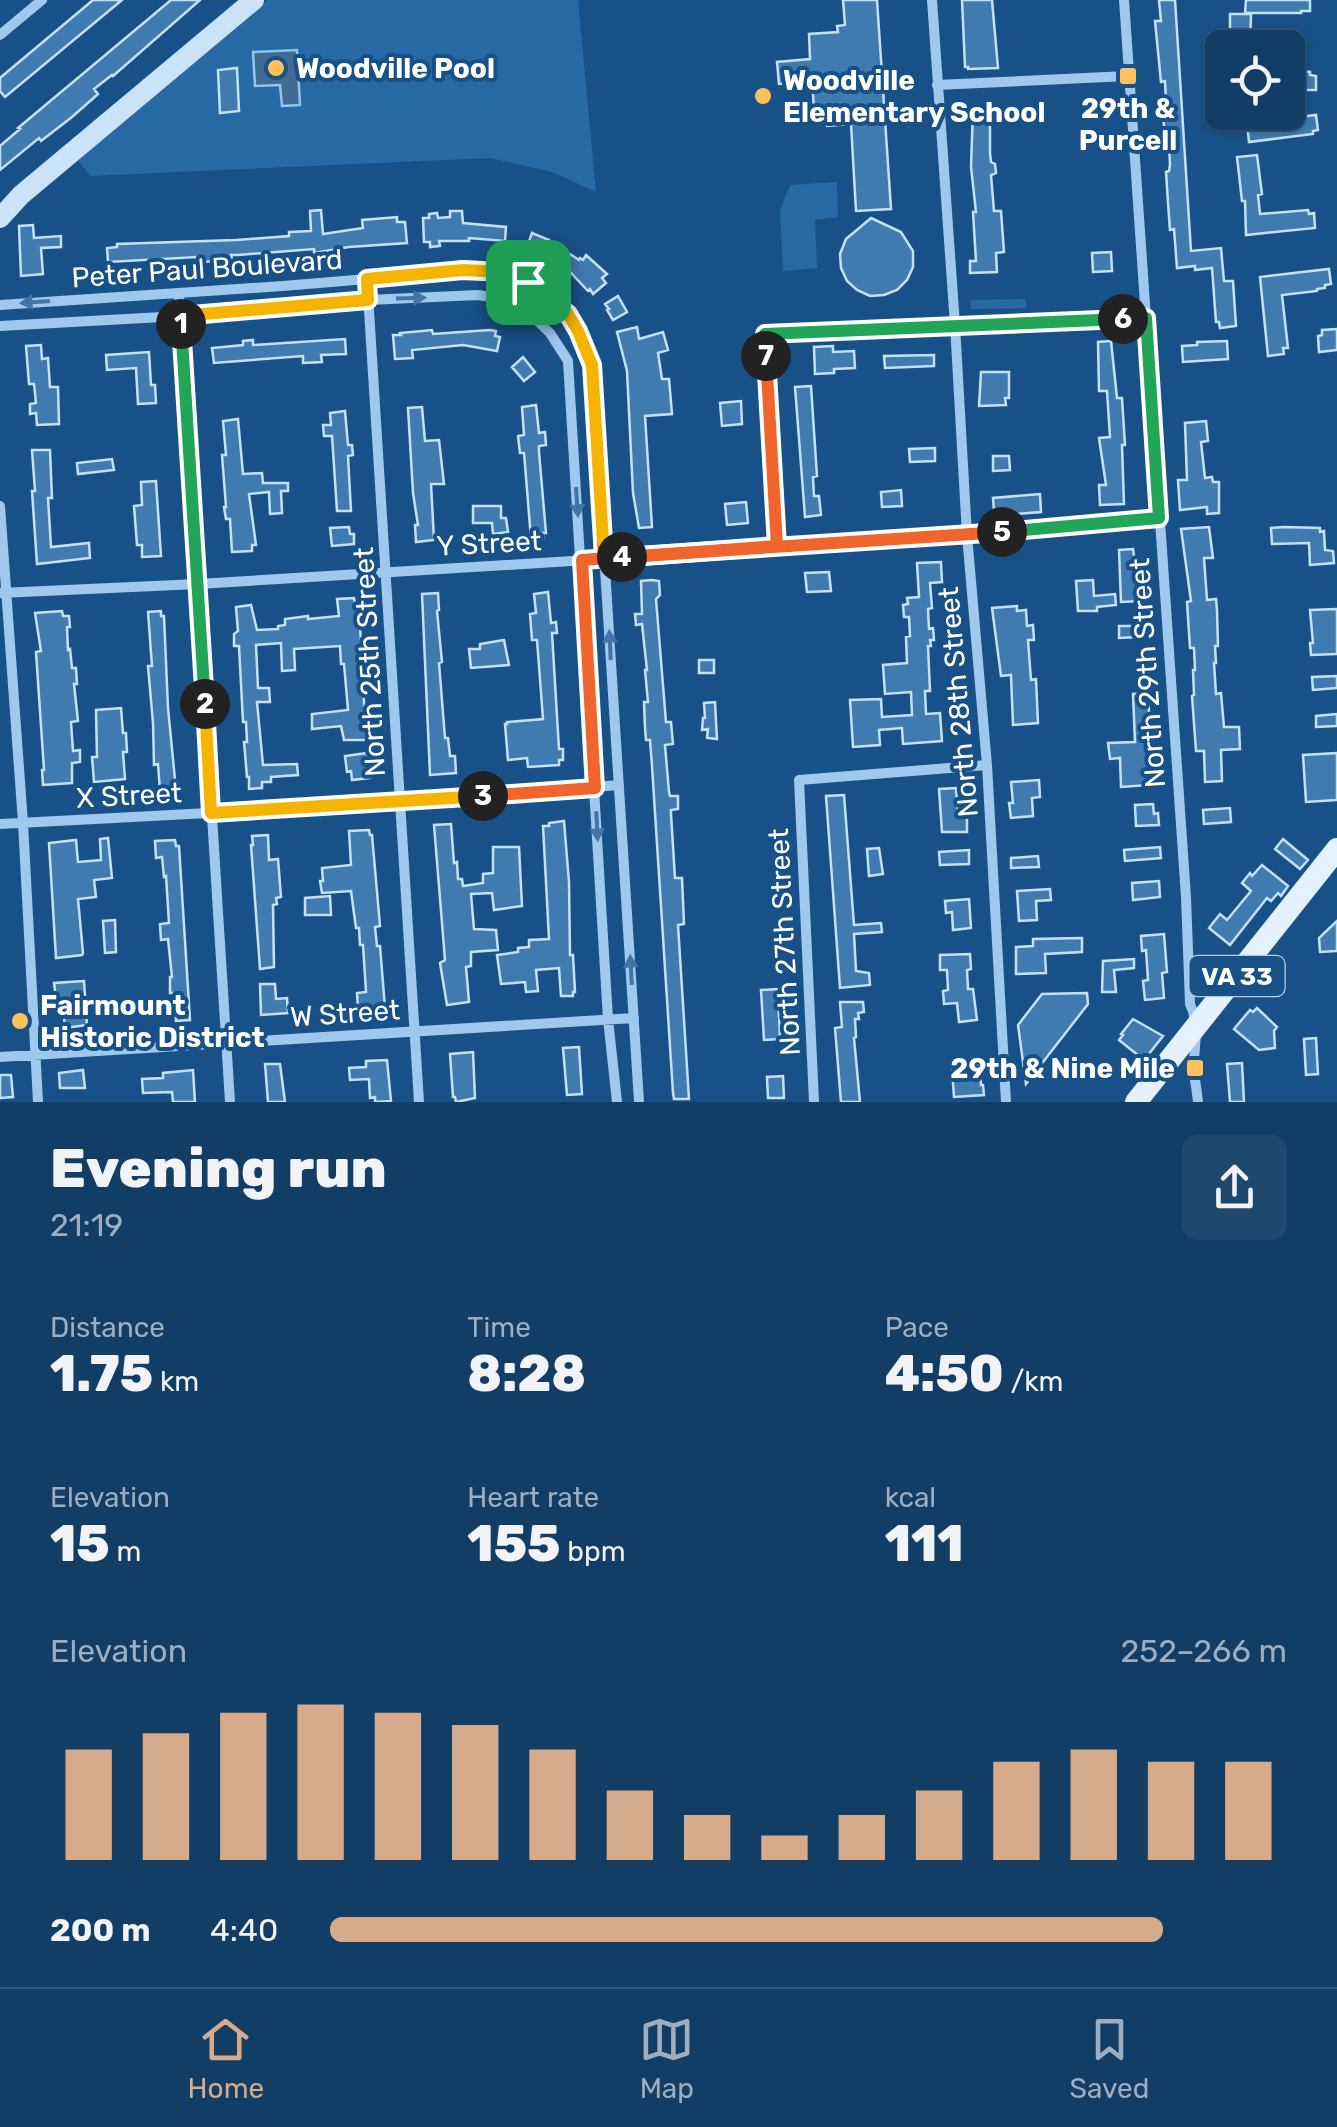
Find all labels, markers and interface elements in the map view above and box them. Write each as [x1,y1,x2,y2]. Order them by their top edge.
map controls [1205,30,1305,130]
button: locate [1205,30,1305,130]
place label: Woodville Pool [296,52,495,85]
marker: Woodville Pool [265,57,287,79]
place label: Woodville Elementary School [783,64,1045,129]
marker: 29th & Purcell [1117,65,1139,87]
marker: Woodville Elementary School [752,85,774,107]
place label: 29th & Purcell [1079,92,1177,157]
pin [486,240,571,325]
street label: Peter Paul Boulevard [70,243,344,294]
icon: arrive [501,255,556,310]
one-way arrow [396,289,428,305]
one-way arrow [18,294,50,310]
pin: 6 [1098,294,1148,344]
pin: 1 [156,299,206,349]
text: 6 [1114,302,1132,335]
text: 1 [174,307,188,340]
pin: 7 [741,331,791,381]
text: 7 [758,339,774,372]
one-way arrow [570,486,586,518]
pin: 5 [977,507,1027,557]
text: 5 [993,515,1011,548]
street label: Y Street [436,524,542,563]
pin: 4 [597,532,647,582]
text: 4 [612,540,632,573]
street label: North 25th Street [347,546,392,778]
street label: North 29th Street [1123,557,1172,789]
street label: North 28th Street [932,585,985,819]
one-way arrow [602,629,618,661]
pin: 2 [180,679,230,729]
text: 2 [196,687,214,720]
pin: 3 [458,771,508,821]
street label: X Street [75,776,183,815]
text: 3 [474,779,492,812]
one-way arrow [589,811,605,843]
street label: North 27th Street [762,827,807,1057]
one-way arrow [623,953,639,985]
road number: VA 33 [1190,956,1284,996]
place label: Fairmount Historic District [40,989,265,1054]
street label: W Street [289,993,401,1034]
marker: Fairmount Historic District [9,1010,31,1032]
place label: 29th & Nine Mile [950,1052,1175,1085]
marker: 29th & Nine Mile [1184,1057,1206,1079]
button: share [1182,1135,1287,1240]
text: Evening run [50,1136,387,1201]
text: 21:19 [50,1206,123,1244]
text: Distance [50,1311,165,1344]
text: Time [467,1311,531,1344]
text: Pace [885,1311,949,1344]
text: 1.75 [50,1344,153,1404]
text: 8:28 [467,1344,586,1404]
text: 4:50 [885,1344,1004,1404]
text: km [153,1365,199,1398]
text: /km [1004,1365,1064,1398]
text: Elevation [50,1481,170,1514]
text: Heart rate [467,1481,599,1514]
text: kcal [885,1481,936,1514]
text: 15 [50,1514,110,1574]
text: 155 [467,1514,560,1574]
text: 111 [885,1514,964,1574]
text: m [110,1535,142,1568]
text: bpm [560,1535,626,1568]
text: Elevation [50,1632,187,1670]
text: 252–266 m [1120,1632,1287,1670]
text: 200 m [50,1911,150,1949]
text: 4:40 [210,1911,278,1949]
tab: Home [188,2012,264,2105]
tab: Map [639,2012,694,2105]
tab: Saved [1069,2012,1149,2105]

